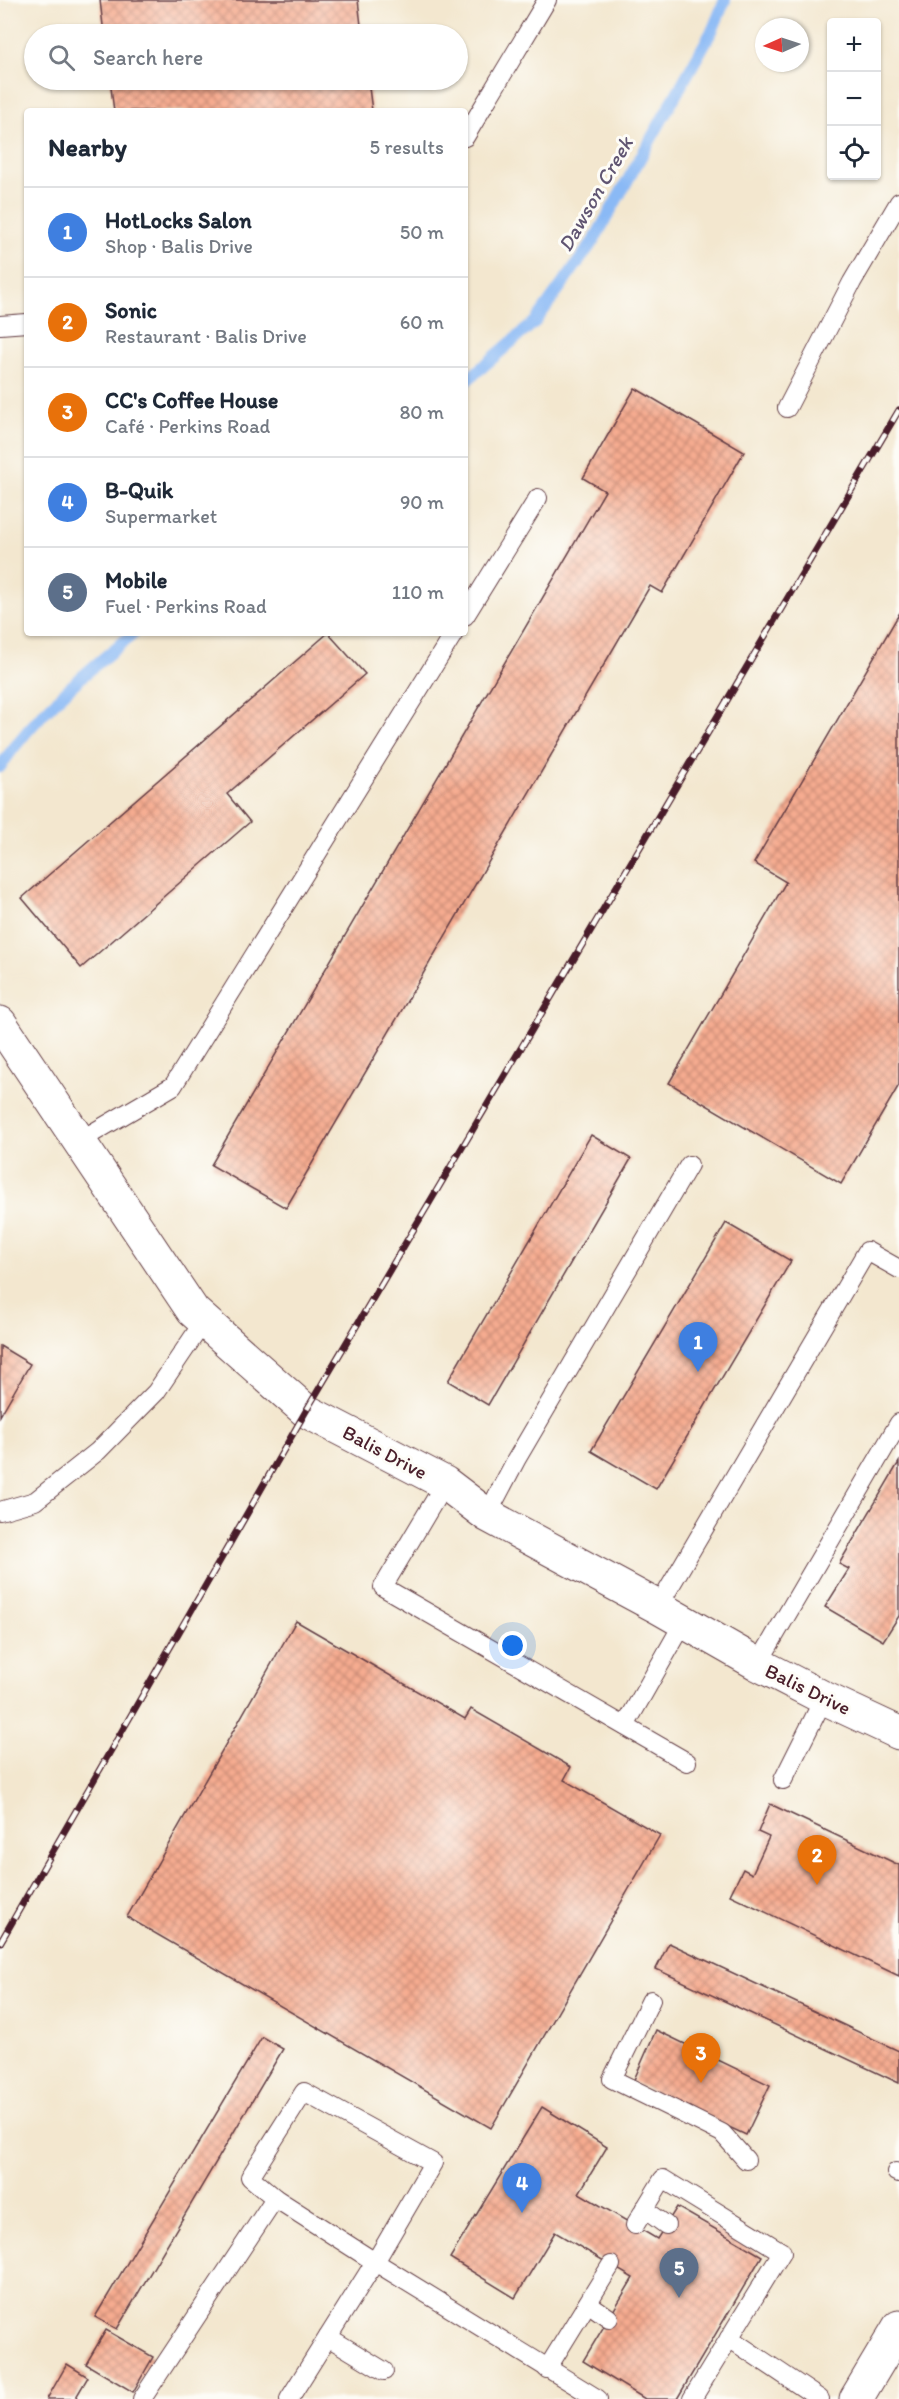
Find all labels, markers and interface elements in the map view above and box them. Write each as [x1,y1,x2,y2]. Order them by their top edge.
north arrow [755,18,809,72]
map controls [827,18,881,180]
button: + [827,18,881,72]
search box [24,24,468,90]
icon: search [45,41,78,74]
text: Search here [93,44,203,71]
button: − [827,72,881,126]
button: locate [827,126,881,180]
text: Nearby [48,131,127,163]
water label: Dawson Creek [552,131,639,256]
text: 5 results [370,135,444,159]
text: HotLocks Salon [105,207,252,234]
text: 1 [63,220,72,244]
text: 50 m [400,220,444,244]
text: Shop · Balis Drive [105,234,253,258]
text: Sonic [105,297,157,324]
text: 2 [62,310,73,334]
text: 60 m [400,310,444,334]
text: Restaurant · Balis Drive [105,324,307,348]
text: CC's Coffee House [105,387,278,414]
text: 3 [62,400,73,424]
text: 80 m [399,400,444,424]
text: Café · Perkins Road [105,414,270,438]
text: B-Quik [105,477,173,504]
text: 4 [61,490,74,514]
text: 90 m [400,490,444,514]
text: Supermarket [105,504,217,528]
text: Mobile [105,567,167,594]
text: 5 [62,580,73,604]
text: 110 m [392,580,444,604]
text: Fuel · Perkins Road [105,594,267,618]
pin: 1 [678,1322,718,1372]
street label: Balis Drive [339,1420,431,1484]
your location [498,1631,527,1660]
street label: Balis Drive [761,1658,855,1720]
pin: 2 [798,1836,836,1885]
pin: 3 [682,2034,720,2083]
pin: 4 [502,2164,542,2213]
pin: 5 [660,2248,698,2298]

